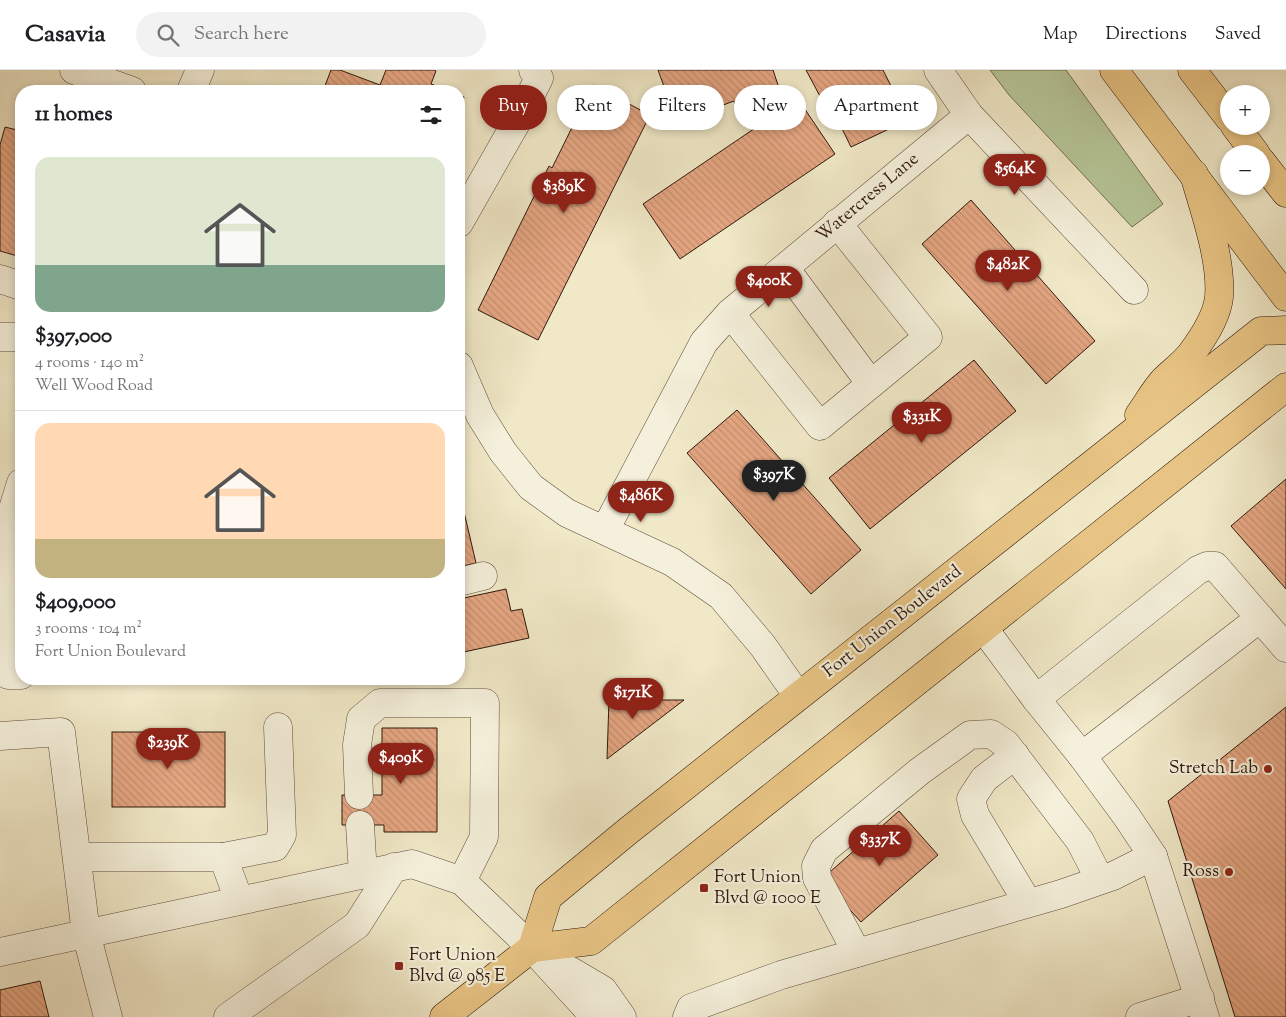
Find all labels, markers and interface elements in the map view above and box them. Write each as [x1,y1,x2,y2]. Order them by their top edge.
search box [136,12,486,57]
text: Casavia [25,18,106,52]
icon: search [154,21,182,49]
text: Search here [194,21,289,48]
text: Map [1043,22,1078,48]
text: Directions [1106,22,1187,48]
text: Saved [1215,22,1261,48]
chip: Buy [480,85,547,130]
chip: Rent [557,85,630,130]
chip: Filters [640,85,724,130]
chip: New [734,85,806,130]
chip: Apartment [816,85,937,130]
map controls [1220,85,1270,195]
button: + [1220,85,1270,135]
text: 11 homes [35,100,113,130]
icon: filters [417,101,445,129]
button: − [1220,145,1270,195]
street label: Watercress Lane [811,147,925,249]
pin: $564K [980,154,1050,196]
text: $564K [994,158,1036,181]
pin: $389K [529,172,599,214]
text: $389K [543,176,585,199]
icon: home [195,190,285,280]
pin: $482K [973,250,1043,292]
text: $482K [986,254,1030,277]
pin: $400K [734,266,804,308]
text: $400K [747,270,791,293]
text: $397,000 [35,322,112,352]
text: 4 rooms · 140 m² [35,352,144,375]
text: Well Wood Road [35,375,153,398]
pin: $331K [887,402,957,444]
text: $331K [903,406,941,429]
icon: home [195,455,285,545]
pin: $397K [739,460,809,502]
text: $397K [753,464,795,487]
pin: $486K [606,480,676,523]
text: $486K [619,485,663,508]
street label: Fort Union Boulevard [818,559,968,685]
text: $409,000 [35,588,116,618]
text: 3 rooms · 104 m² [35,618,142,641]
text: Fort Union Boulevard [35,641,186,664]
pin: $171K [598,678,668,720]
text: $171K [613,682,653,705]
pin: $239K [133,728,203,770]
text: $239K [147,732,189,755]
pin: $409K [366,742,436,785]
text: $409K [379,747,423,770]
place label: Stretch Lab [1169,756,1258,782]
marker: Stretch Lab [1262,763,1274,775]
pin: $337K [845,824,915,867]
text: $337K [859,829,901,852]
place label: Ross [1183,859,1219,885]
place label: Fort Union Blvd @ 1000 E [714,865,821,912]
marker: Ross [1223,866,1235,878]
marker: Fort Union Blvd @ 1000 E [698,882,710,894]
place label: Fort Union Blvd @ 985 E [409,943,505,990]
marker: Fort Union Blvd @ 985 E [393,960,405,972]

